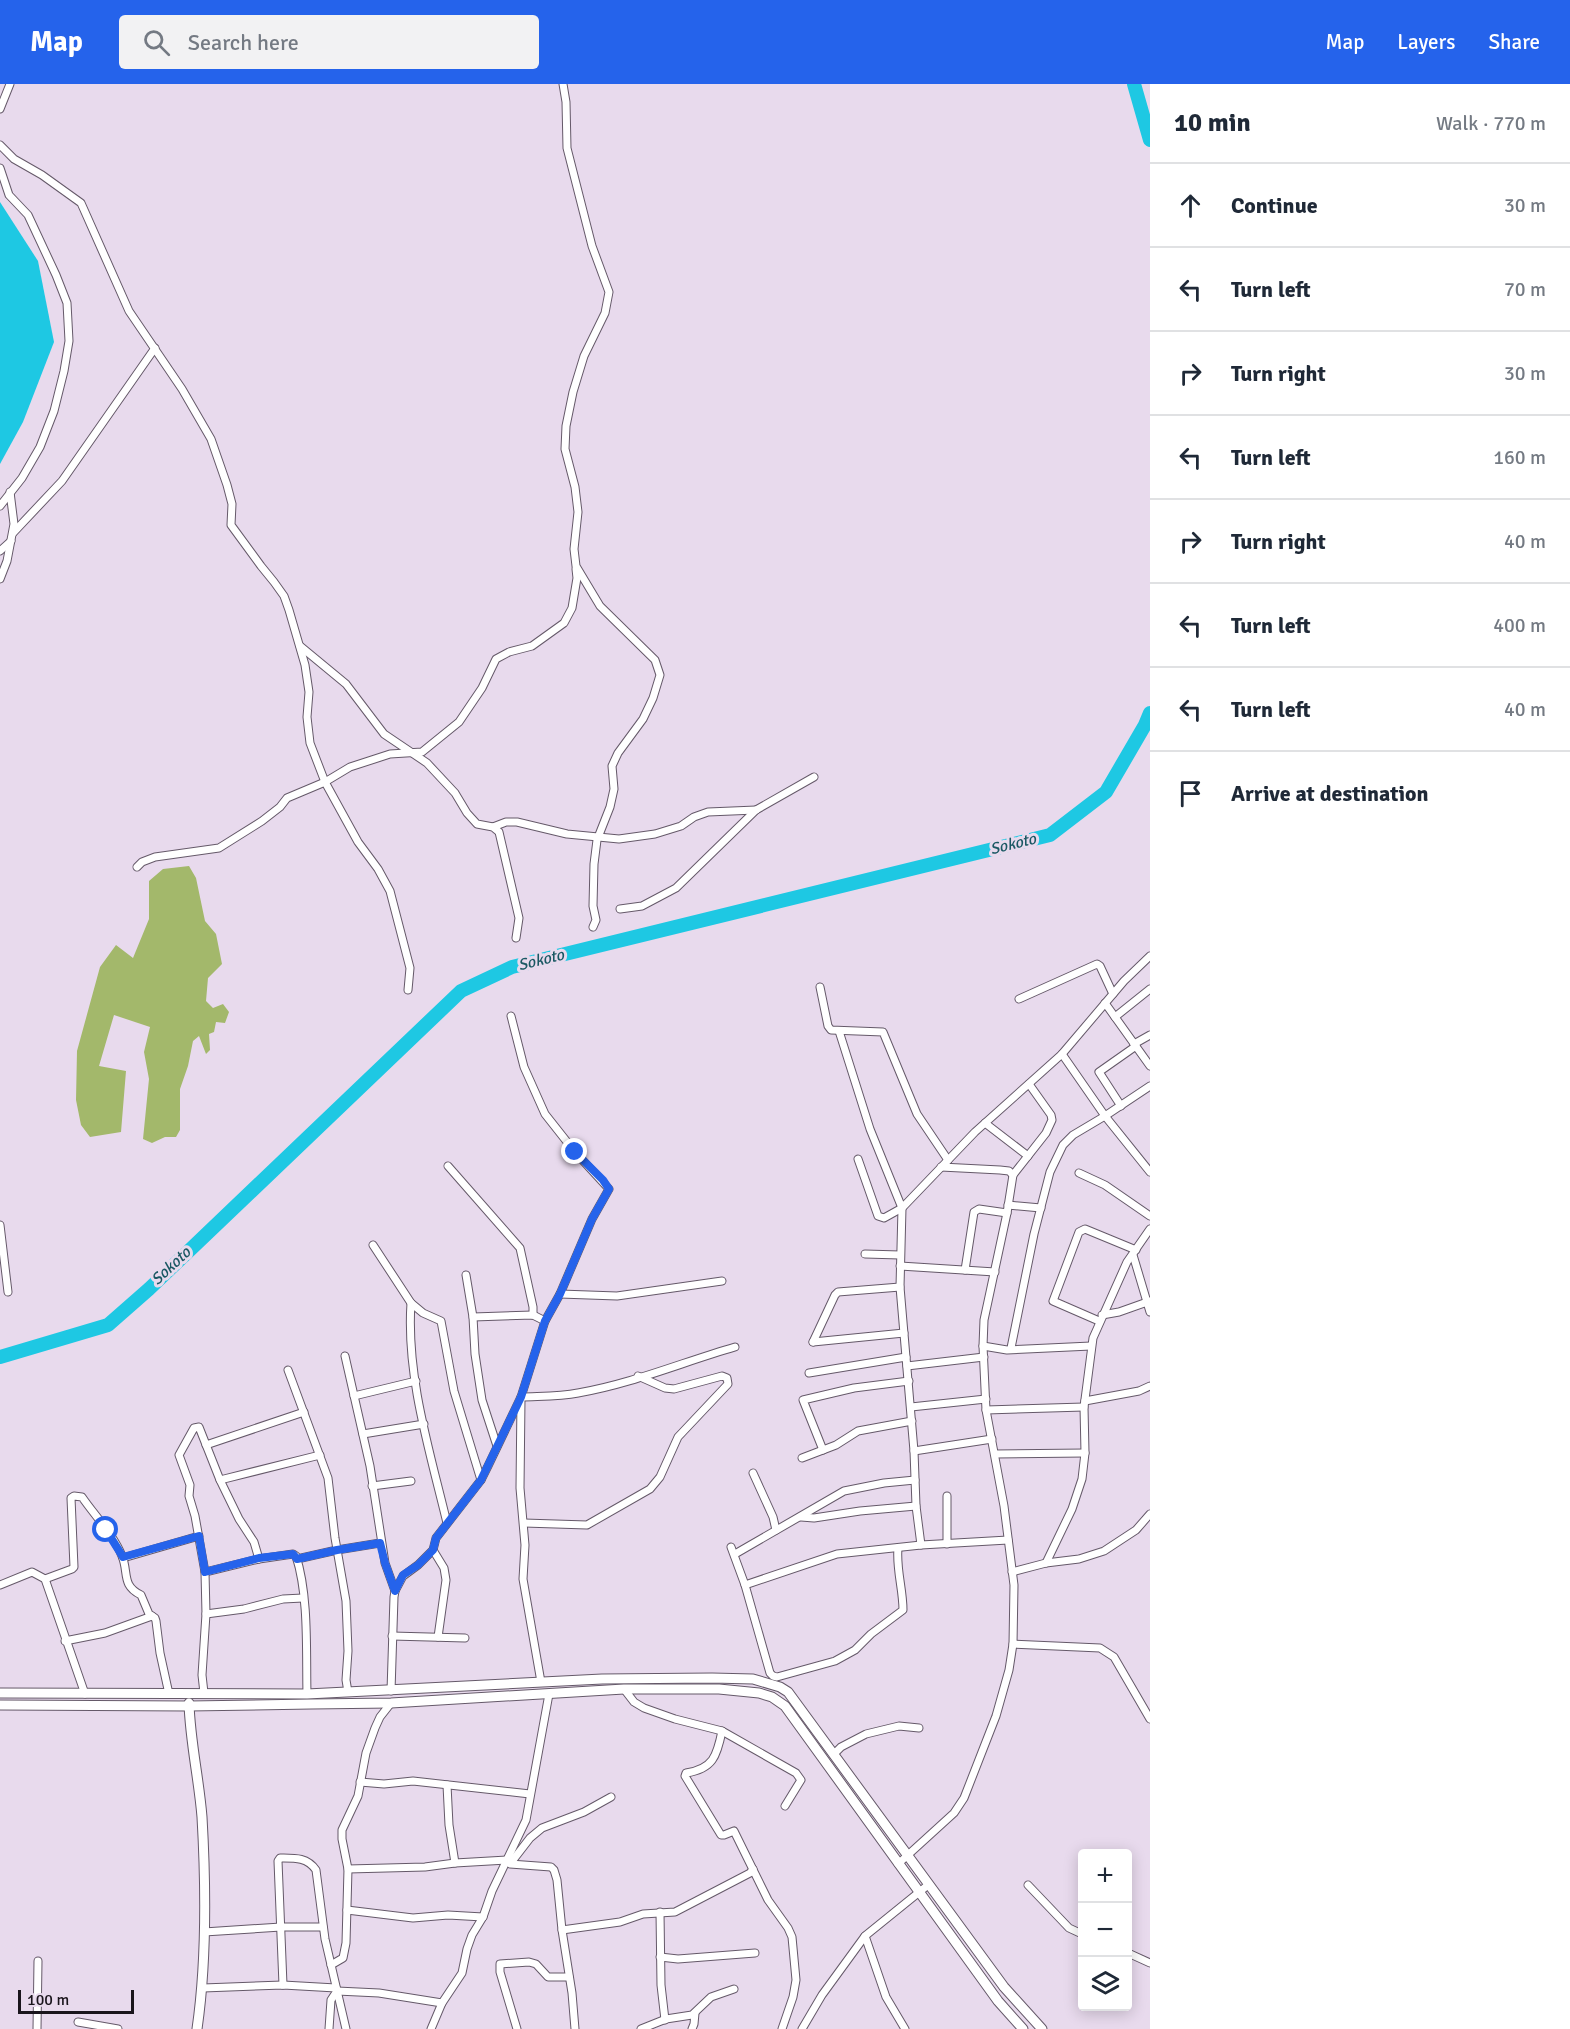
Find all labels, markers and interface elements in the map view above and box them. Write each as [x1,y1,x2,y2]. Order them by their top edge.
search box [119,15,539,69]
text: Map [30,25,83,59]
icon: search [140,26,173,59]
text: Search here [188,29,299,56]
text: Map [1326,29,1364,55]
text: Layers [1397,29,1455,55]
text: Share [1488,29,1540,55]
text: 10 min [1174,107,1251,139]
text: Walk · 770 m [1436,111,1546,136]
icon: ahead [1174,189,1207,222]
text: Continue [1231,192,1318,219]
text: 30 m [1504,193,1546,218]
icon: left [1174,273,1207,306]
text: Turn left [1231,276,1311,303]
text: 70 m [1504,277,1546,302]
icon: right [1174,357,1207,390]
text: Turn right [1231,360,1326,387]
text: 30 m [1504,361,1546,386]
icon: left [1174,441,1207,474]
text: Turn left [1231,444,1311,471]
text: 160 m [1493,445,1546,470]
icon: right [1174,525,1207,558]
text: Turn right [1231,528,1326,555]
text: 40 m [1504,529,1546,554]
icon: left [1174,609,1207,642]
text: Turn left [1231,612,1311,639]
text: 400 m [1493,613,1546,638]
icon: left [1174,693,1207,726]
text: Turn left [1231,696,1311,723]
text: 40 m [1504,697,1546,722]
icon: arrive [1174,777,1207,810]
text: Arrive at destination [1231,780,1428,807]
water label: Sokoto [988,828,1039,859]
water label: Sokoto [516,944,567,975]
route end [561,1138,587,1164]
water label: Sokoto [147,1242,195,1289]
route start [92,1516,118,1542]
map controls [1078,1849,1132,2011]
button: + [1078,1849,1132,1903]
button: − [1078,1903,1132,1957]
button: layers [1078,1957,1132,2011]
scale bar [18,1987,134,2014]
text: 100 m [27,1990,69,2010]

